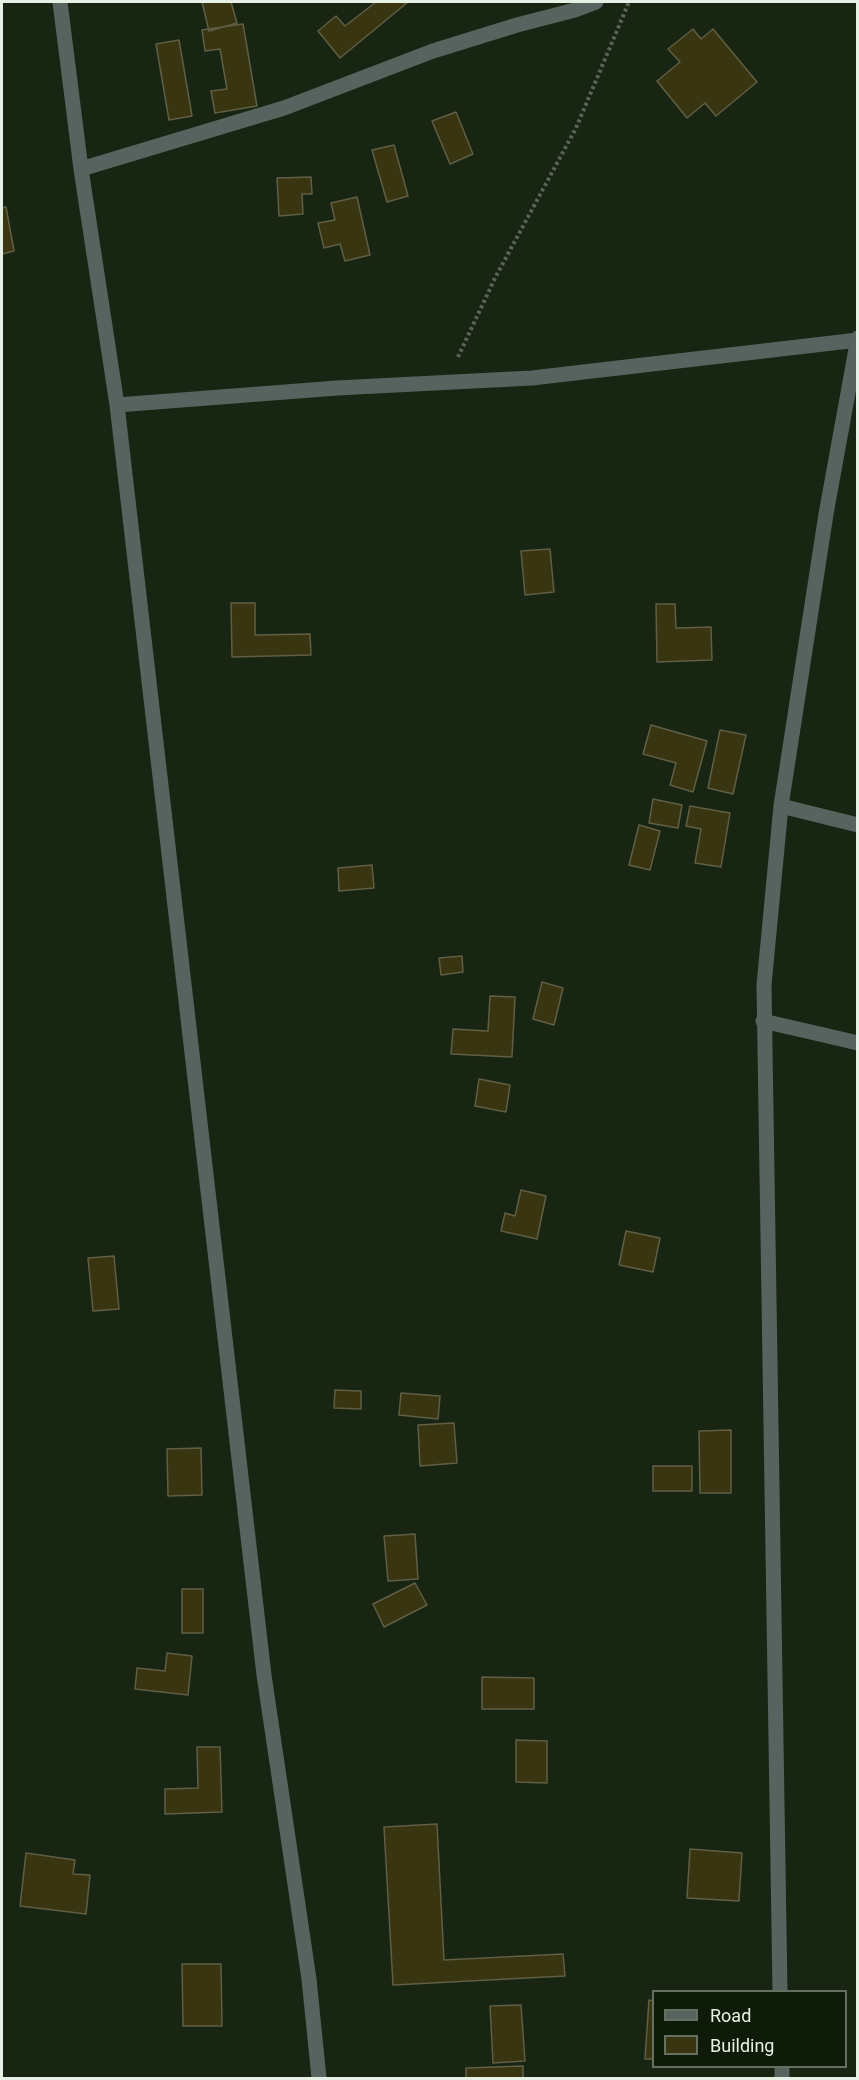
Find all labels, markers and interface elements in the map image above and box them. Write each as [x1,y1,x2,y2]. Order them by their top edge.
legend [652,1990,847,2068]
text: Road [710,2005,751,2026]
text: Building [710,2035,774,2056]

